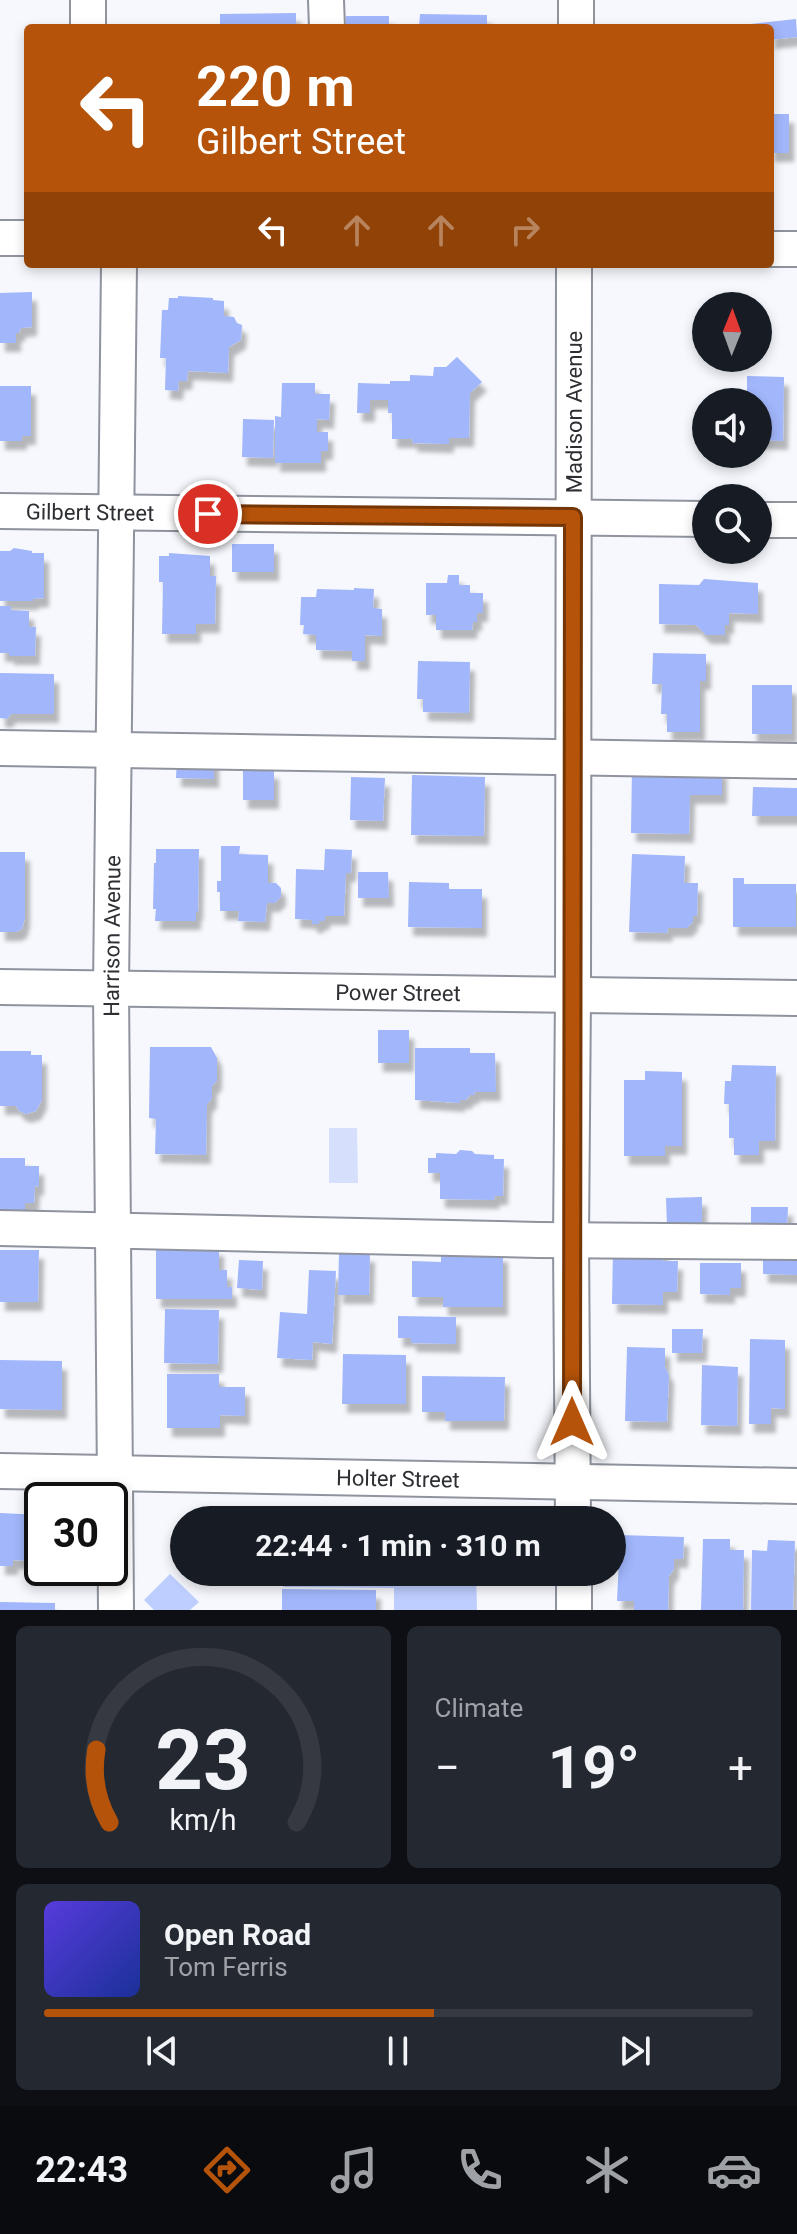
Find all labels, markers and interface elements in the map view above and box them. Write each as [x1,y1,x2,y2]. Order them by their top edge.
text: 220 m [196,54,355,120]
icon: left [64,56,168,160]
text: Gilbert Street [196,121,406,163]
icon: left [251,208,295,252]
icon: ahead [335,208,379,252]
icon: ahead [419,208,463,252]
icon: right [503,208,547,252]
north arrow [692,292,772,372]
map controls [692,292,772,564]
street label: Madison Avenue [561,331,586,493]
button: sound [692,388,772,468]
pin [174,480,242,548]
button: search [692,484,772,564]
icon: arrive [186,492,230,536]
street label: Gilbert Street [26,499,154,525]
street label: Harrison Avenue [98,855,125,1017]
street label: Power Street [335,979,461,1006]
position arrow [530,1380,614,1464]
street label: Holter Street [336,1465,460,1492]
speed limit sign: 30 [24,1482,128,1586]
text: 22:44 · 1 min · 310 m [255,1528,541,1563]
text: Climate [435,1693,523,1723]
text: 23 [156,1712,251,1809]
text: 19° [548,1732,640,1803]
text: − [435,1742,460,1794]
text: + [728,1742,753,1794]
text: km/h [170,1803,237,1837]
text: Open Road [164,1917,311,1952]
text: Tom Ferris [164,1952,288,1982]
icon: previous [140,2029,184,2073]
icon: pause [376,2029,420,2073]
icon: next [613,2029,657,2073]
icon: directions [199,2142,255,2198]
icon: music [326,2142,382,2198]
icon: phone [452,2142,508,2198]
icon: climate [579,2142,635,2198]
icon: car [706,2142,762,2198]
text: 22:43 [35,2149,128,2191]

